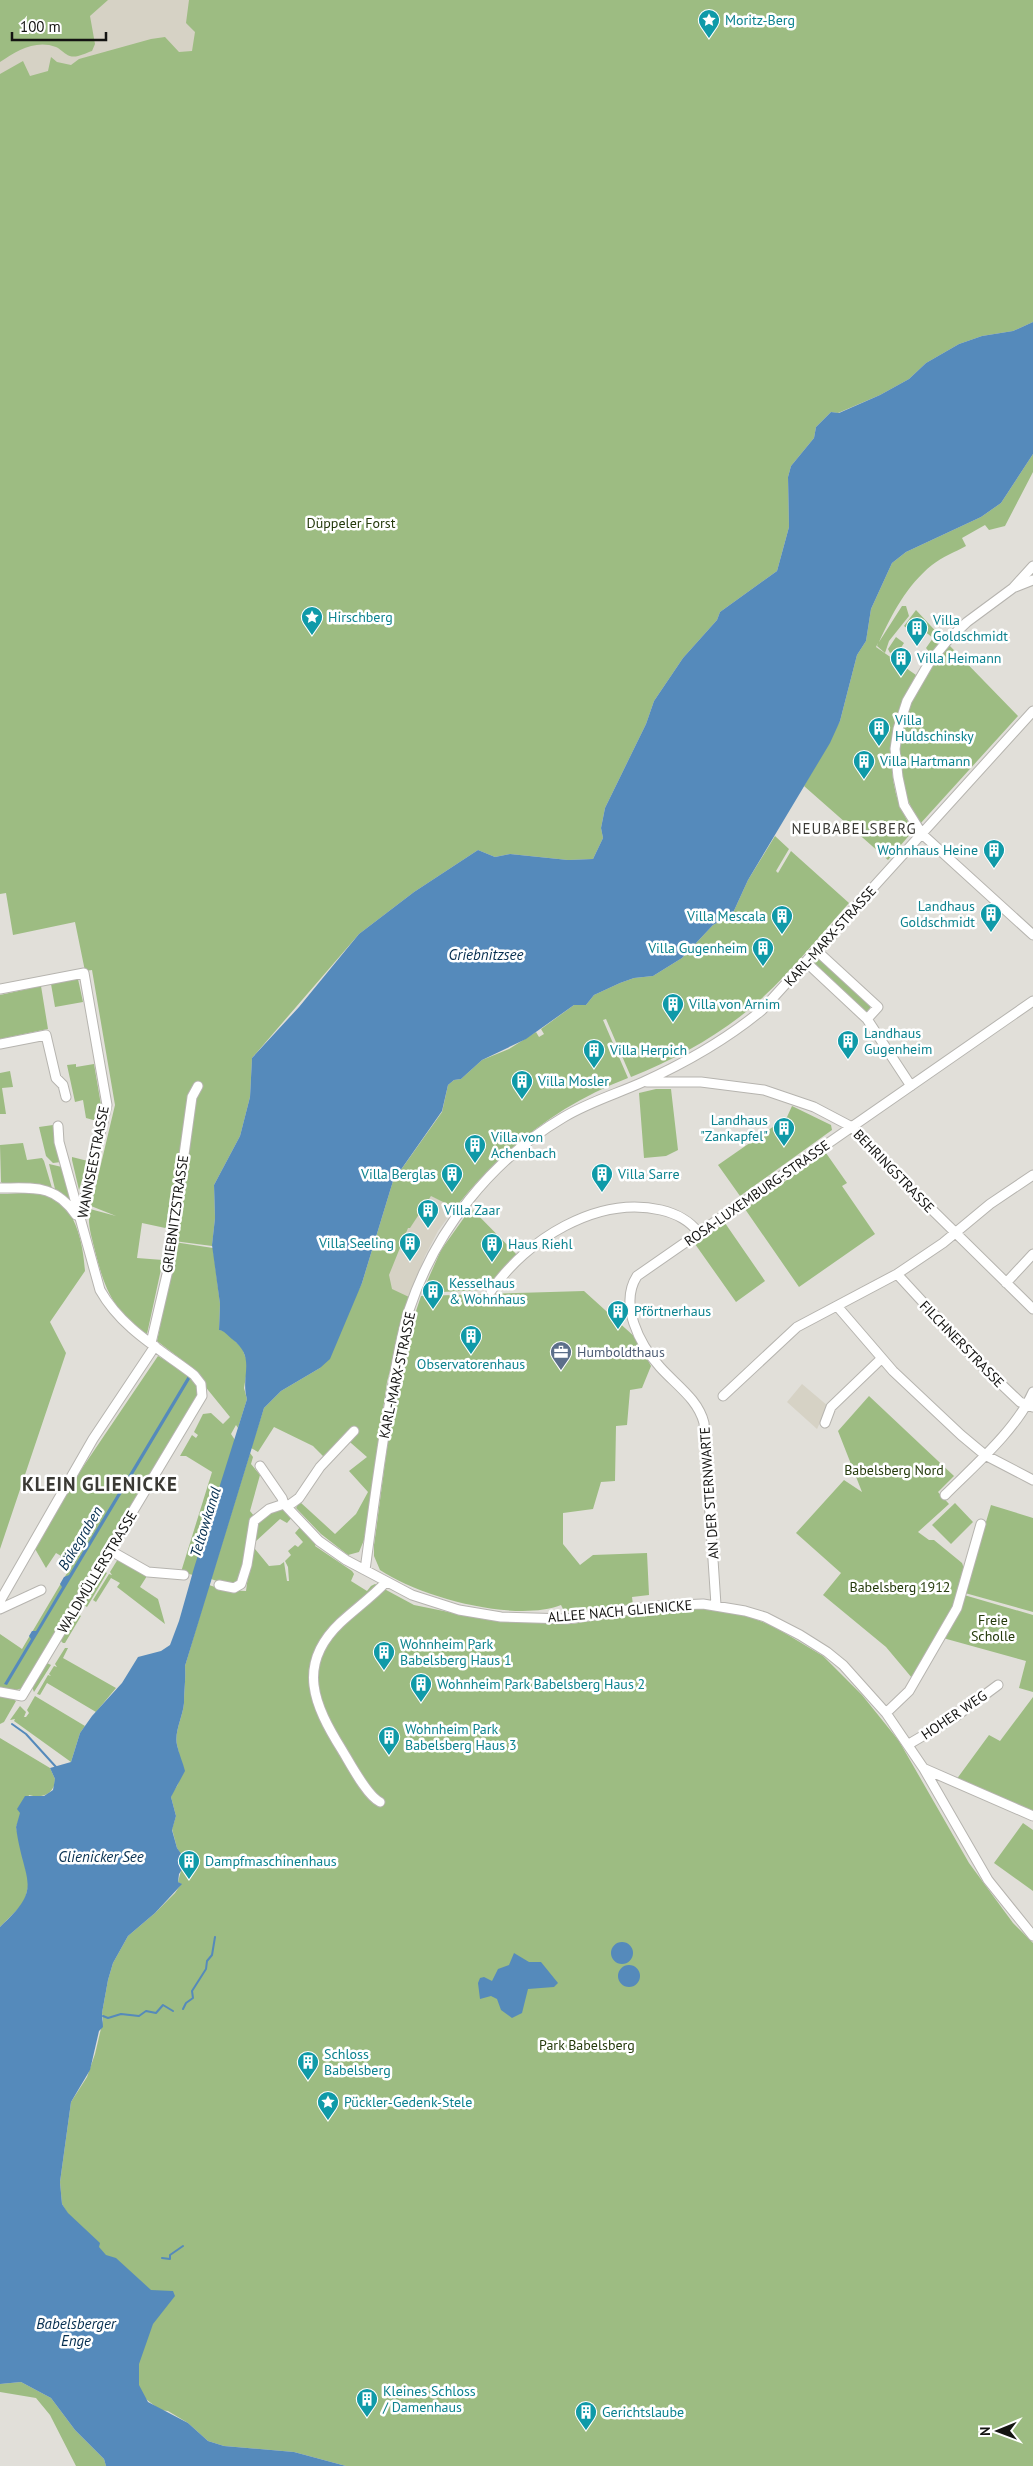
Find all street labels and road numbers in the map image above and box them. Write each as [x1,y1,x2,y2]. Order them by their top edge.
street label: KARL-MARX-STRASSE [780,882,880,990]
street label: WANNSEESTRASSE [73,1104,113,1220]
street label: BEHRINGSTRASSE [850,1125,938,1217]
street label: ROSA-LUXEMBURG-STRASSE [681,1136,833,1250]
street label: GRIEBNITZSTRASSE [158,1154,192,1274]
street label: FILCHNERSTRASSE [916,1297,1008,1391]
street label: KARL-MARX-STRASSE [375,1310,419,1440]
street label: AN DER STERNWARTE [695,1426,723,1560]
street label: WALDMÜLLERSTRASSE [53,1507,141,1637]
street label: ALLEE NACH GLIENICKE [547,1596,693,1626]
street label: HOHER WEG [918,1686,990,1744]

